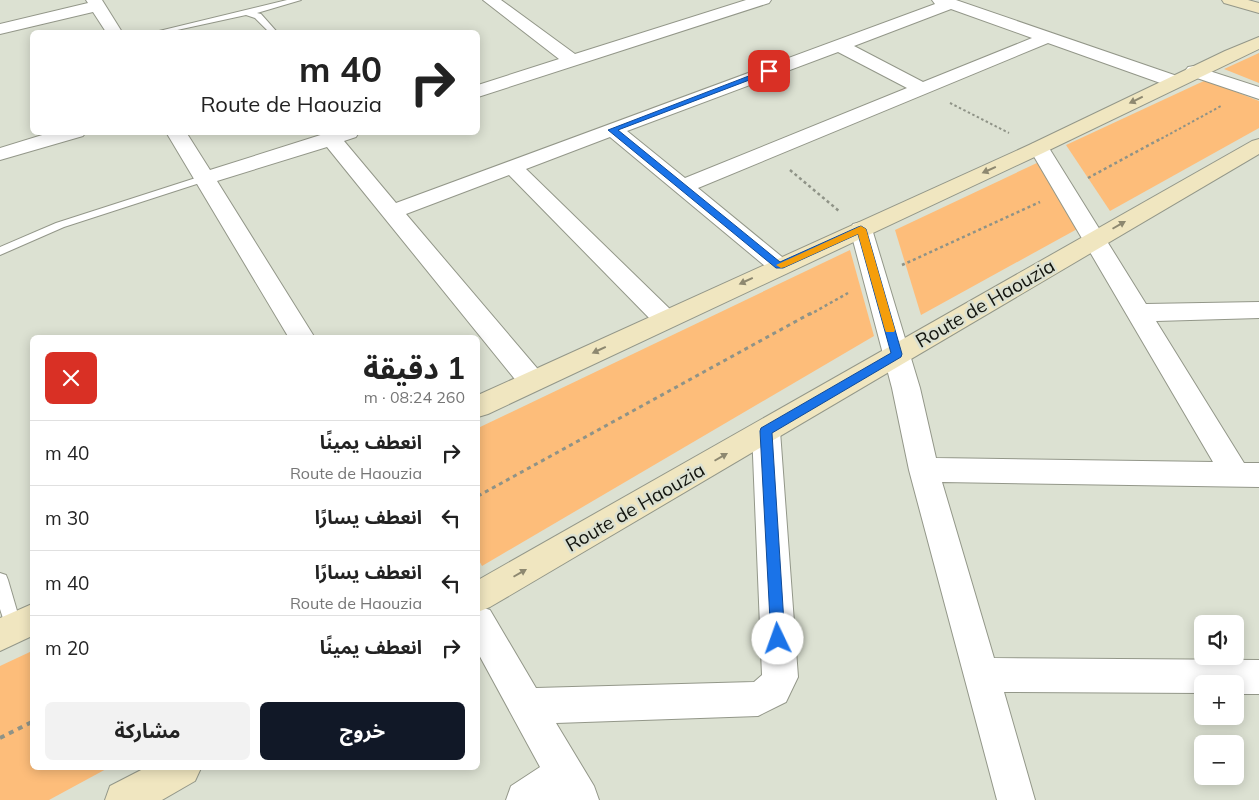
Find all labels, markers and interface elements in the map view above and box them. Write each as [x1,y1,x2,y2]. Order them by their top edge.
text: 40 m [299,47,382,91]
icon: right [400,50,465,115]
pin [748,50,790,92]
icon: arrive [755,57,783,85]
text: Route de Haouzia [200,90,382,118]
one-way arrow [1129,96,1143,104]
one-way arrow [982,167,996,175]
one-way arrow [1112,221,1125,230]
street label: Route de Haouzia [911,253,1059,353]
one-way arrow [739,278,753,286]
one-way arrow [592,346,606,354]
text: 1 دقيقة [363,349,465,387]
button: close [45,352,97,404]
text: 260 m · 08:24 [364,387,465,407]
text: انعطف يمينًا [320,430,422,454]
icon: right [437,439,465,467]
text: 40 m [45,441,89,465]
one-way arrow [715,452,728,461]
street label: Route de Haouzia [561,457,709,557]
text: Route de Haouzia [290,463,422,483]
icon: left [437,504,465,532]
text: انعطف يسارًا [315,505,422,529]
text: 30 m [45,506,89,530]
text: انعطف يسارًا [315,560,422,584]
one-way arrow [513,568,526,577]
icon: left [437,569,465,597]
text: 40 m [45,571,89,595]
text: Route de Haouzia [290,593,422,613]
position arrow [751,612,803,664]
map controls [1194,615,1244,785]
button: sound [1194,615,1244,665]
icon: right [437,634,465,662]
text: انعطف يمينًا [320,635,422,659]
text: 20 m [45,636,89,660]
button: + [1194,675,1244,725]
button: مشاركة [45,702,250,760]
button: خروج [260,702,465,760]
button: − [1194,735,1244,785]

